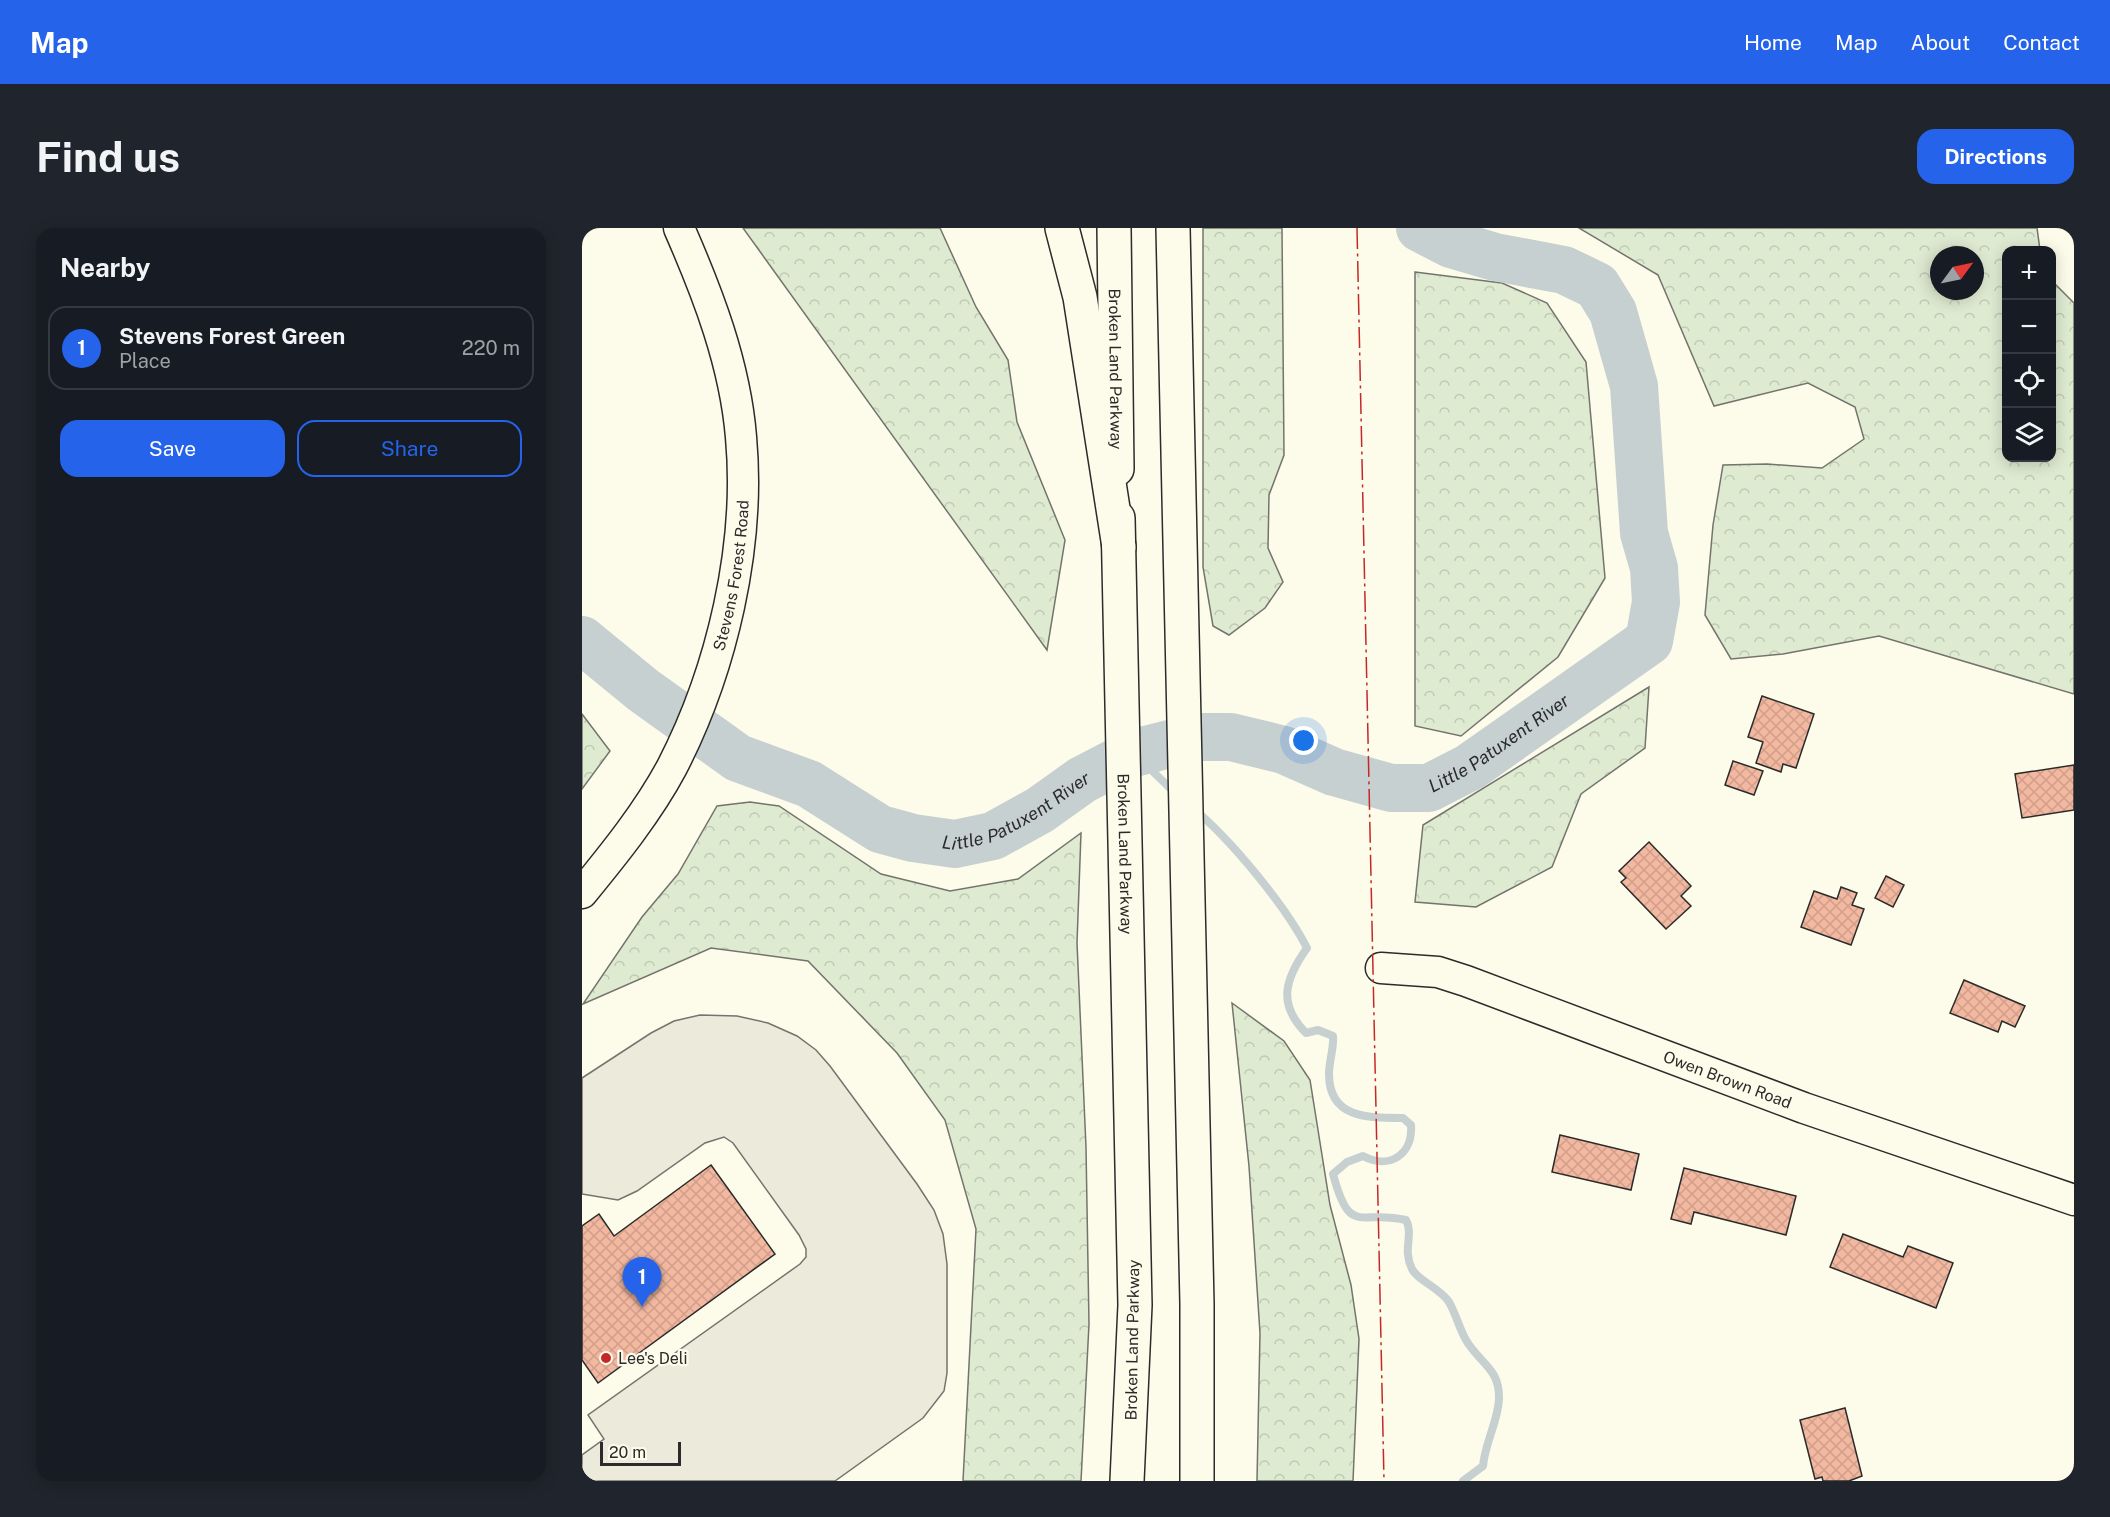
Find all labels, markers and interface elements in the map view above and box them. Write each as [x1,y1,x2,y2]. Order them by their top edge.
text: Map [30,26,89,59]
text: Home [1744,30,1802,55]
text: Map [1835,30,1878,55]
text: About [1911,30,1970,55]
text: Contact [2003,30,2080,55]
button: Directions [1917,129,2074,184]
text: Find us [36,132,180,181]
north arrow [1930,246,1984,300]
map controls [2002,246,2056,462]
button: + [2002,246,2056,300]
text: Nearby [60,252,150,283]
street label: Broken Land Parkway [1105,288,1126,450]
button: − [2002,300,2056,354]
text: Stevens Forest Green [119,323,345,349]
text: 1 [77,336,86,360]
text: 220 m [462,336,520,360]
text: Place [119,349,171,373]
button: locate [2002,354,2056,408]
button: layers [2002,408,2056,462]
button: Save [60,420,285,477]
button: Share [297,420,522,477]
street label: Stevens Forest Road [709,500,753,653]
water label: Little Patuxent River [1425,689,1573,797]
your location [1289,726,1318,755]
water label: Little Patuxent River [941,767,1093,854]
street label: Broken Land Parkway [1114,773,1136,935]
street label: Owen Brown Road [1661,1047,1794,1113]
pin: 1 [622,1258,662,1307]
street label: Broken Land Parkway [1122,1259,1143,1421]
place label: Lee's Deli [618,1349,688,1368]
marker: Lee's Deli [599,1351,613,1365]
scale bar [600,1439,681,1466]
text: 20 m [609,1443,646,1462]

